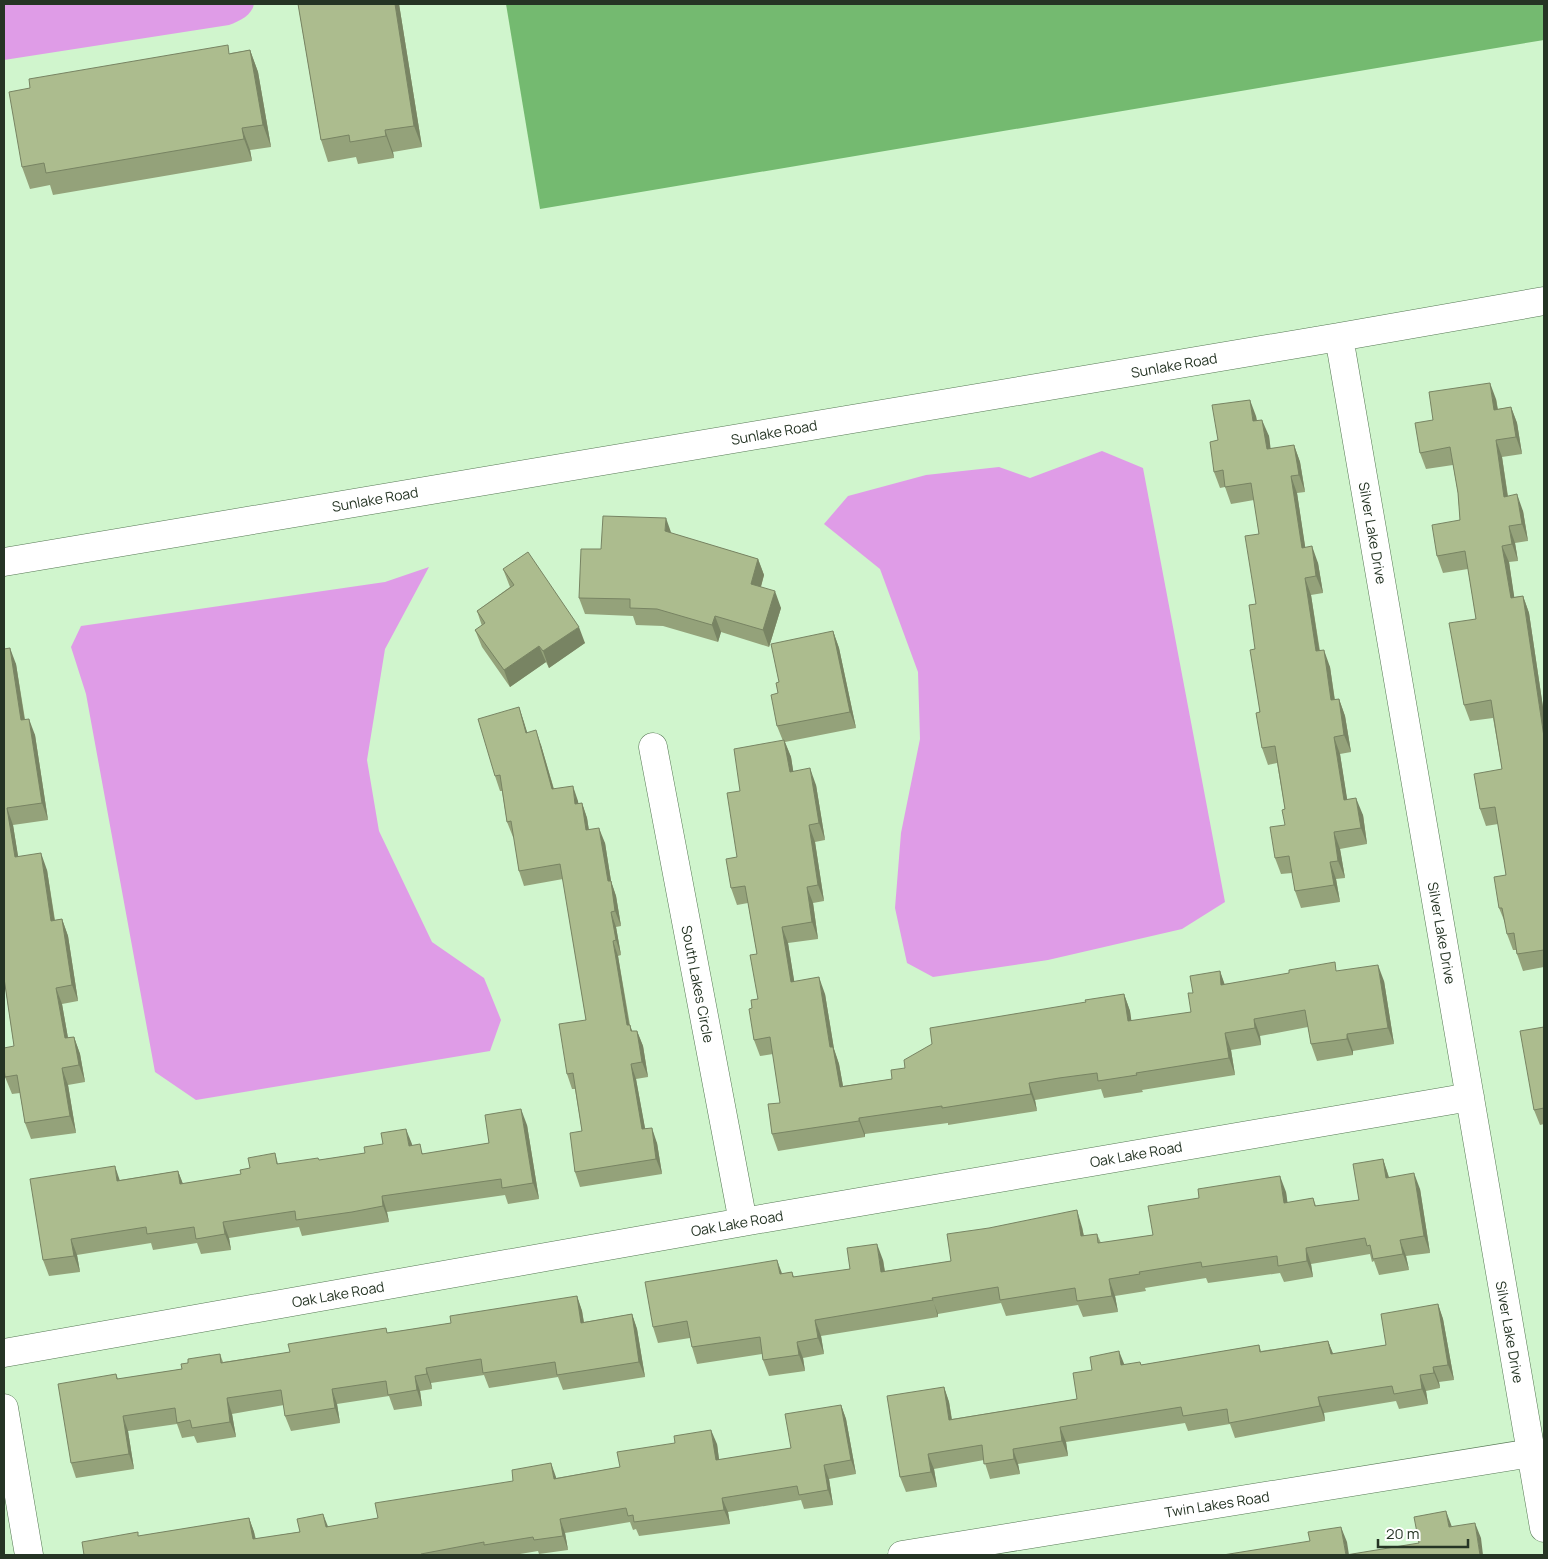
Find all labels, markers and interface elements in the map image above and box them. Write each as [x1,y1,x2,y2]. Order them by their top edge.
street label: Sunlake Road [1129,348,1219,382]
street label: Sunlake Road [729,415,819,449]
street label: Silver Lake Drive [1355,480,1391,586]
street label: Sunlake Road [330,482,420,516]
street label: Silver Lake Drive [1424,880,1460,986]
street label: South Lakes Circle [677,924,719,1044]
street label: Oak Lake Road [1088,1137,1184,1171]
street label: Oak Lake Road [689,1206,785,1240]
street label: Oak Lake Road [290,1277,386,1311]
street label: Silver Lake Drive [1492,1279,1528,1385]
street label: Twin Lakes Road [1163,1486,1271,1522]
scale bar [1378,1516,1468,1548]
text: 20 m [1386,1523,1419,1544]

